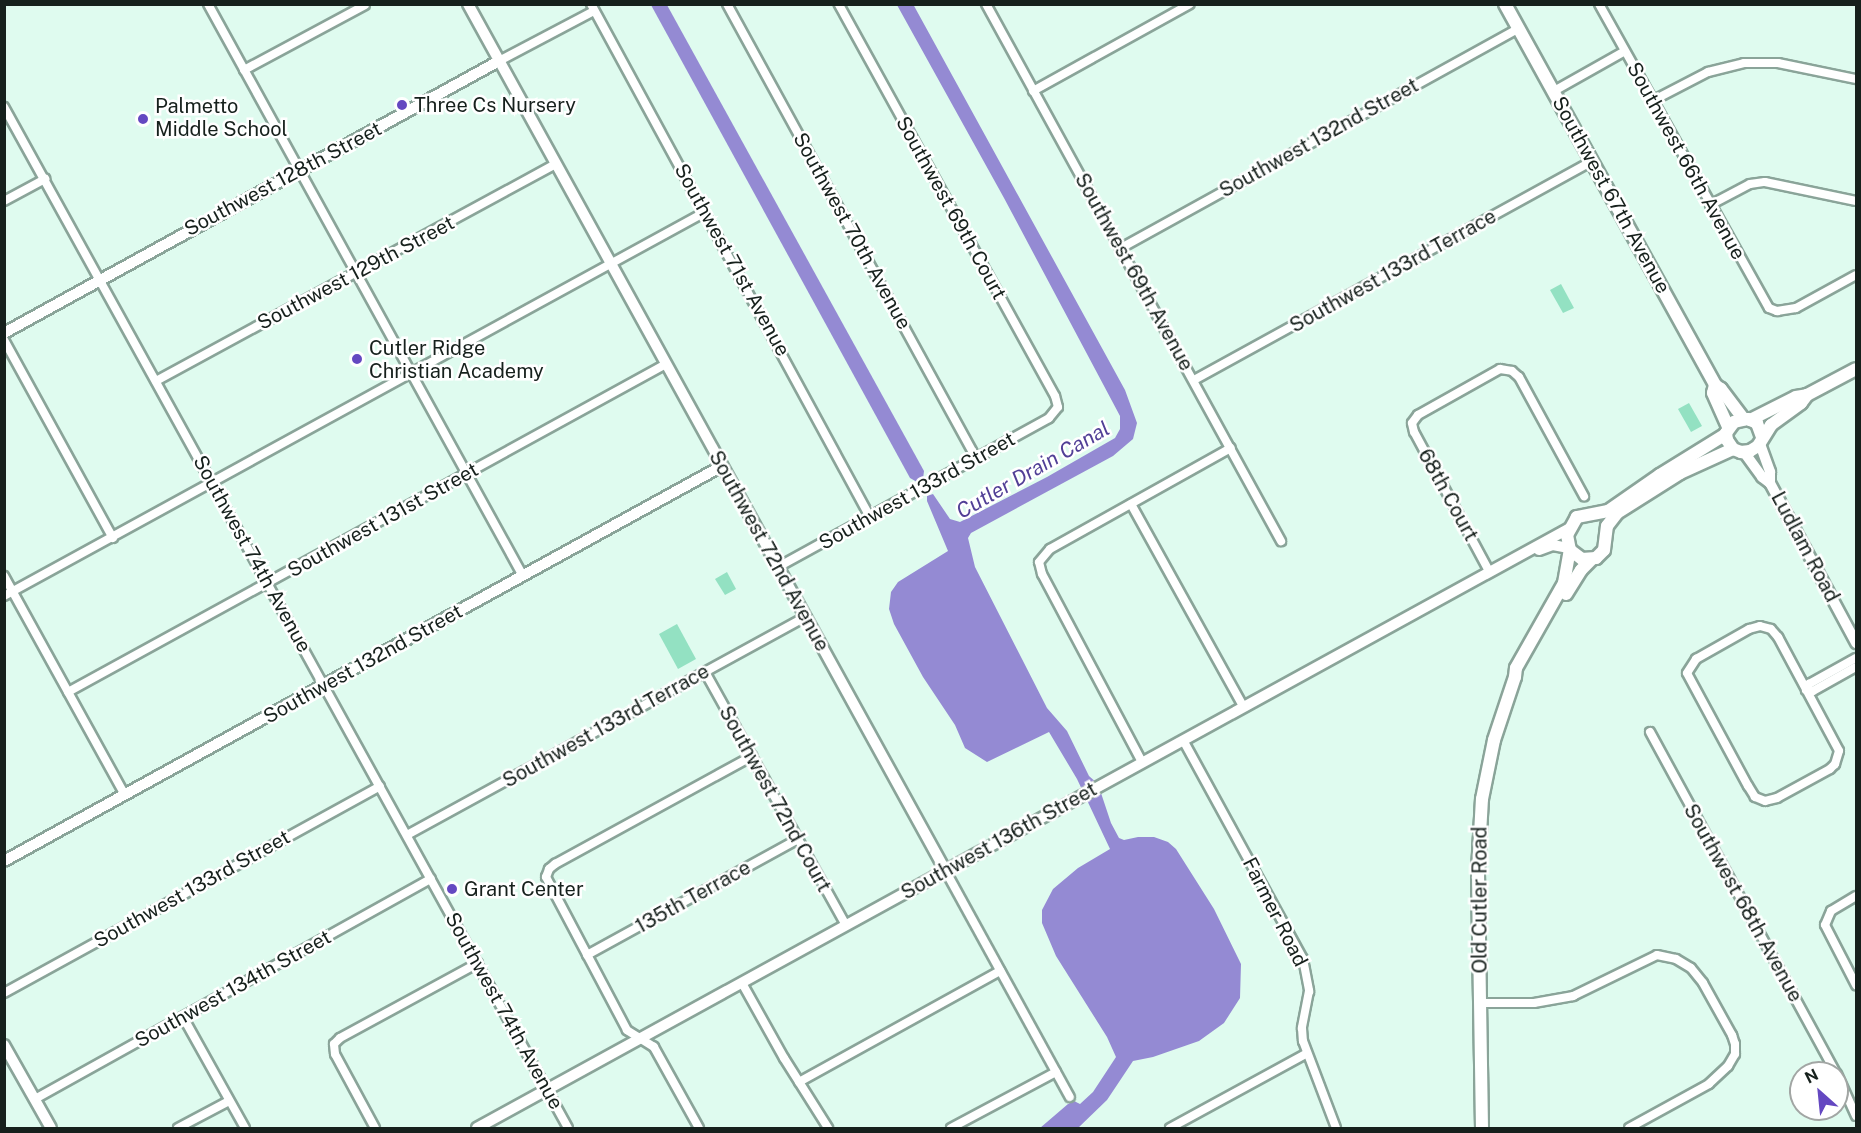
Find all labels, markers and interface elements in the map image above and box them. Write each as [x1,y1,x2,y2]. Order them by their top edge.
street label: Southwest 66th Avenue [1622,58,1750,264]
street label: Southwest 132nd Street [1215,73,1423,203]
street label: Southwest 67th Avenue [1547,92,1675,298]
place label: Three Cs Nursery [414,93,576,117]
place label: Palmetto Middle School [155,95,288,142]
marker: Three Cs Nursery [395,98,409,112]
marker: Palmetto Middle School [136,112,150,126]
street label: Southwest 69th Court [891,112,1011,304]
street label: Southwest 128th Street [180,117,386,241]
street label: Southwest 70th Avenue [788,128,916,334]
street label: Southwest 71st Avenue [669,160,795,360]
street label: Southwest 69th Avenue [1070,169,1198,375]
street label: Southwest 133rd Terrace [1286,204,1500,338]
street label: Southwest 129th Street [253,211,459,335]
place label: Cutler Ridge Christian Academy [369,336,544,383]
marker: Cutler Ridge Christian Academy [350,352,364,366]
water label: Cutler Drain Canal [952,416,1114,524]
street label: Southwest 133rd Street [815,427,1019,555]
street label: 68th Court [1413,445,1483,545]
street label: Southwest 72nd Avenue [704,447,834,655]
street label: Southwest 74th Avenue [188,451,316,657]
street label: Southwest 131st Street [283,458,483,582]
street label: Ludlam Road [1766,488,1844,606]
street label: Southwest 132nd Street [259,599,467,729]
street label: Southwest 133rd Terrace [499,659,713,793]
street label: Southwest 72nd Court [714,702,836,896]
street label: Southwest 136th Street [897,777,1101,905]
street label: Southwest 68th Avenue [1679,800,1807,1006]
street label: Southwest 133rd Street [90,825,294,953]
street label: Old Cutler Road [1468,827,1492,973]
street label: Farmer Road [1237,853,1313,971]
street label: 135th Terrace [631,855,755,939]
place label: Grant Center [464,877,584,901]
marker: Grant Center [445,882,459,896]
street label: Southwest 74th Avenue [440,908,568,1114]
street label: Southwest 134th Street [131,925,335,1053]
north arrow [1789,1061,1849,1121]
text: N [1802,1065,1821,1088]

